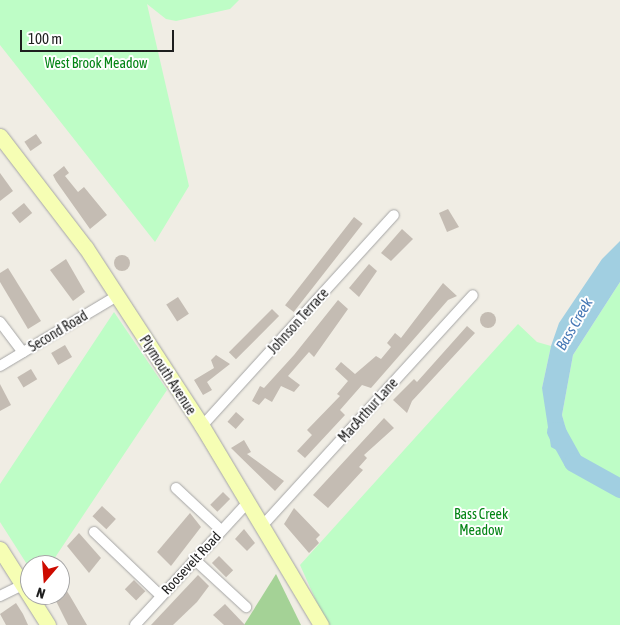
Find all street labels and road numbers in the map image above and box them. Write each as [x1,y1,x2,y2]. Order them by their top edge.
street label: Johnson Terrace [264,285,332,357]
street label: Second Road [25,307,91,355]
street label: Plymouth Avenue [136,332,200,418]
street label: MacArthur Lane [335,374,401,446]
street label: Roosevelt Road [158,528,224,598]

